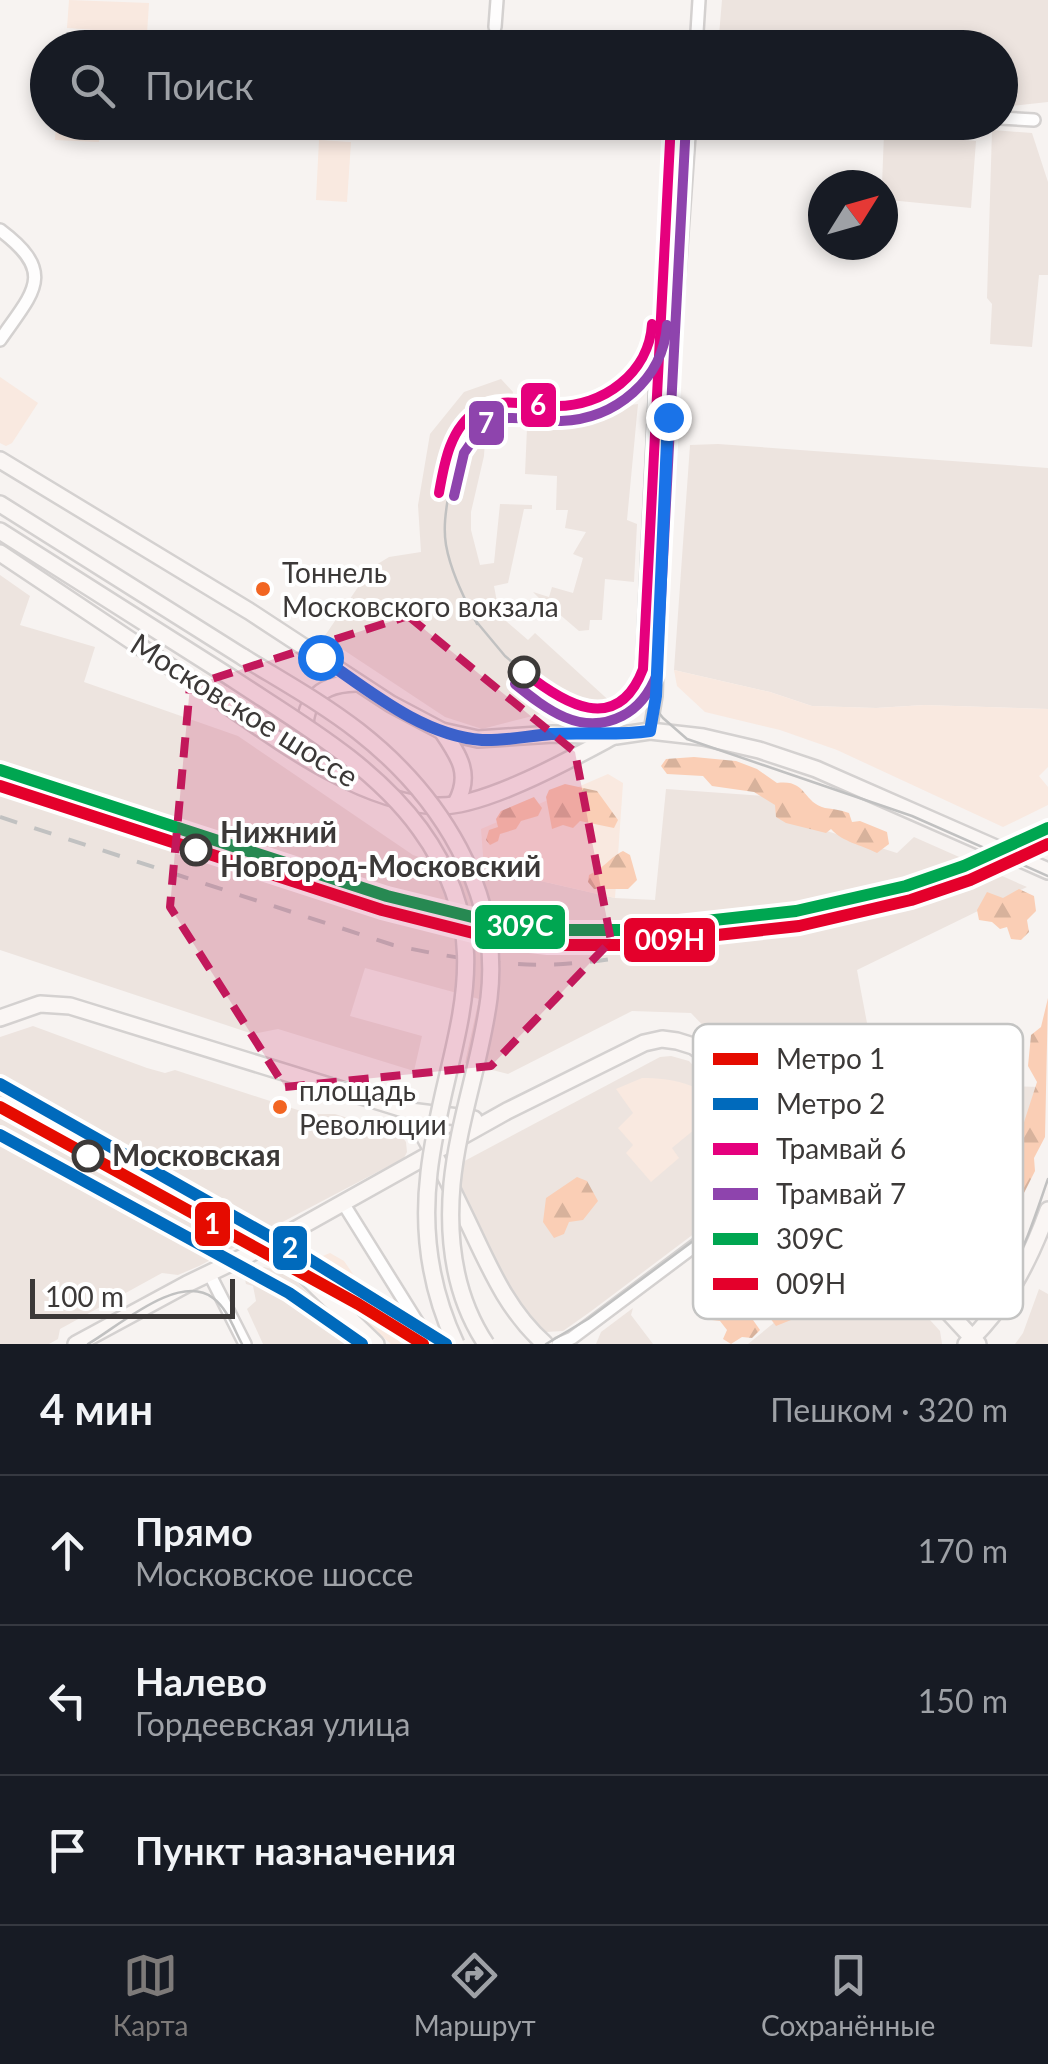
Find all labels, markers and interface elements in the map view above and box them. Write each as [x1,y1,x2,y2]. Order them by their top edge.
search box [30,30,1018,140]
icon: search [65,58,120,113]
text: Поиск [145,62,254,108]
north arrow [808,170,898,260]
line badge: 6 [519,381,558,429]
text: 6 [530,387,546,421]
route end [646,395,692,441]
line badge: 7 [467,399,506,447]
text: 7 [478,405,494,439]
place label: Тоннель Московского вокзала [282,555,559,623]
marker: Тоннель Московского вокзала [253,579,273,599]
street label: Московское шоссе [125,625,365,794]
route start [298,635,344,681]
unlabelled marker [509,657,539,687]
place label: Нижний Новгород-Московский [220,813,541,883]
marker: Нижний Новгород-Московский [181,835,211,865]
line badge: 309С [473,903,567,951]
text: 309С [486,908,554,942]
line badge: 009Н [622,916,717,964]
text: 009Н [635,922,705,956]
legend [693,1024,1023,1319]
text: Метро 1 [776,1041,885,1075]
place label: площадь Революции [299,1073,447,1141]
text: Метро 2 [776,1086,885,1120]
marker: площадь Революции [270,1097,290,1117]
text: Трамвай 6 [776,1131,906,1165]
place label: Московская [112,1136,281,1172]
marker: Московская [73,1141,103,1171]
text: Трамвай 7 [776,1176,906,1210]
line badge: 1 [193,1200,232,1248]
text: 1 [204,1206,220,1240]
text: 309С [776,1221,844,1255]
line badge: 2 [271,1224,309,1272]
text: 2 [282,1230,298,1264]
text: 009Н [776,1266,846,1300]
scale bar [30,1274,235,1318]
text: 100 m [45,1279,124,1313]
text: 4 мин [40,1384,153,1434]
text: Пешком · 320 m [770,1390,1008,1429]
text: Прямо [135,1508,253,1554]
icon: ahead [40,1523,95,1578]
text: 170 m [918,1531,1008,1570]
text: Московское шоссе [135,1554,413,1593]
text: Налево [135,1658,267,1704]
icon: left [40,1673,95,1728]
text: 150 m [918,1681,1008,1720]
text: Гордеевская улица [135,1704,410,1743]
icon: arrive [40,1823,95,1878]
text: Пункт назначения [135,1827,456,1873]
tab: Карта [113,1948,188,2042]
tab: Маршрут [414,1948,536,2042]
tab: Сохранённые [761,1948,935,2042]

